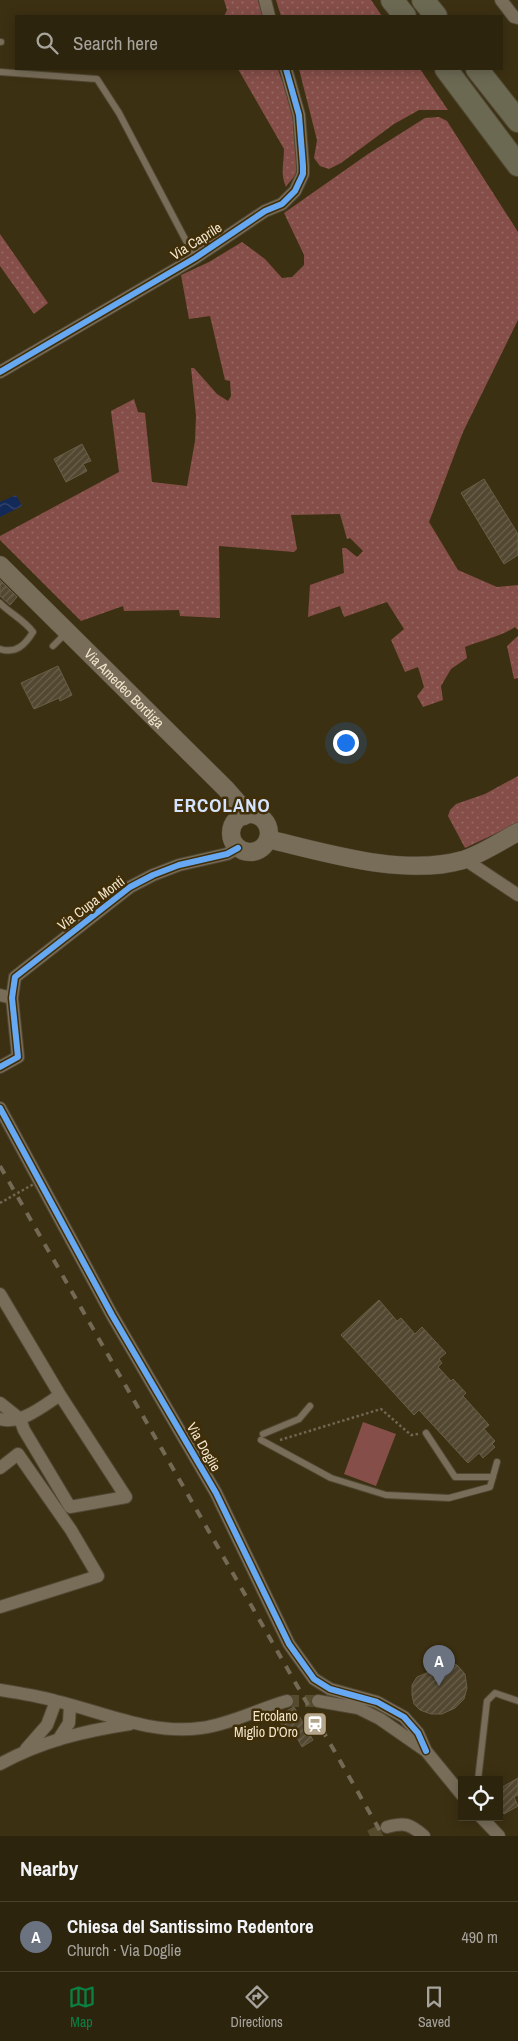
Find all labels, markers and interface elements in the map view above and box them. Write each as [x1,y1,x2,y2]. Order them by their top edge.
search box [15,15,503,70]
icon: search [33,29,61,57]
text: Search here [73,30,158,56]
street label: Via Caprile [167,218,225,264]
street label: Via Amedeo Bordiga [80,645,169,732]
your location [333,730,359,756]
district label: ERCOLANO [173,792,271,818]
street label: Via Cupa Monti [54,872,128,934]
street label: Via Doglie [183,1419,225,1475]
pin: A [423,1645,455,1686]
place label: Ercolano Miglio D'Oro [234,1707,298,1741]
station icon: Ercolano Miglio D'Oro [302,1711,328,1737]
map controls [458,1776,503,1821]
button: locate [458,1776,503,1821]
text: Nearby [20,1854,78,1883]
text: Chiesa del Santissimo Redentore [67,1913,314,1939]
text: A [31,1926,41,1948]
text: 490 m [462,1926,498,1948]
text: Church · Via Doglie [67,1939,181,1961]
tab: Map [68,1983,96,2031]
tab: Directions [231,1983,283,2031]
tab: Saved [418,1983,450,2031]

